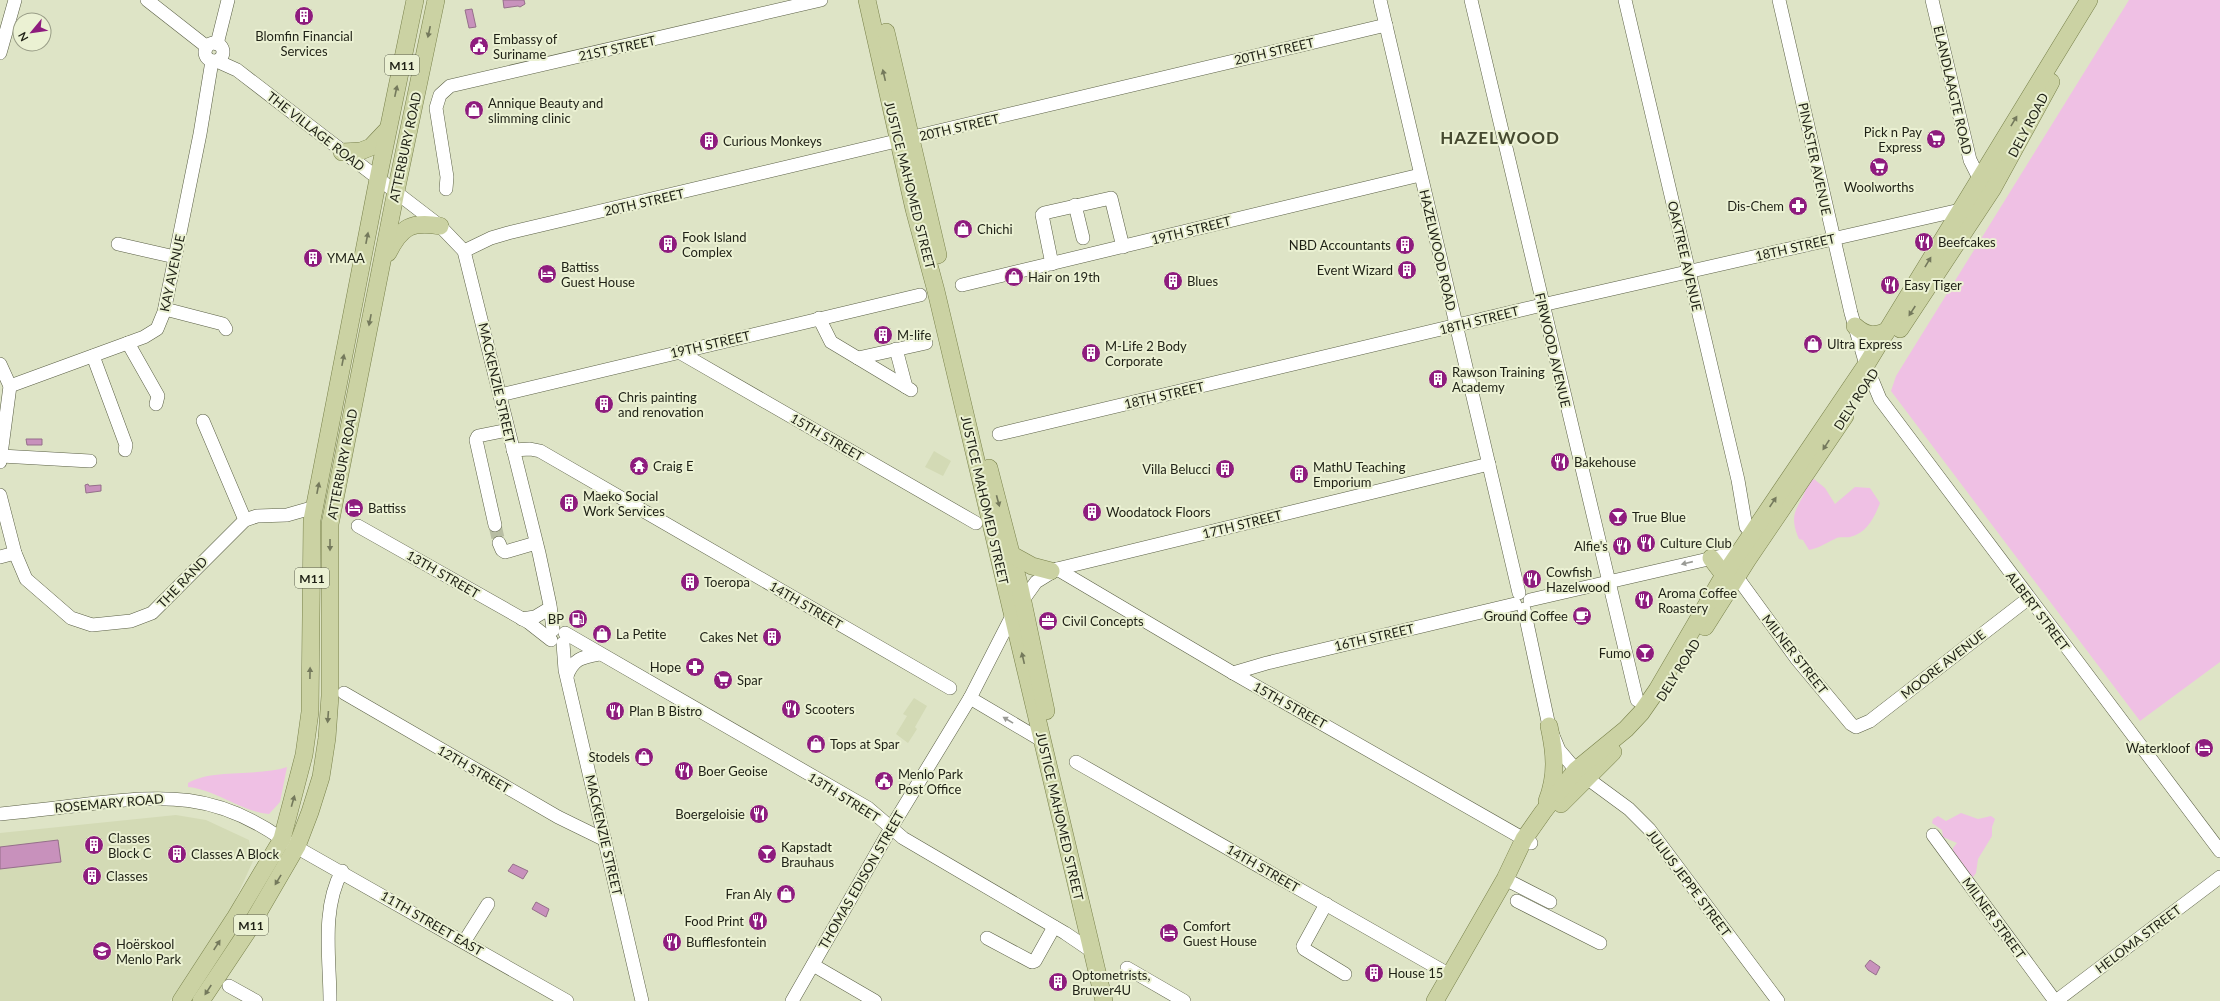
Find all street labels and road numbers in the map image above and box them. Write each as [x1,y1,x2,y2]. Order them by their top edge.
street label: ELANDLAAGTE ROAD [1930,24,1976,156]
street label: 21ST STREET [577,32,657,64]
street label: 20TH STREET [1232,34,1316,68]
road number: M11 [385,55,419,75]
street label: THE VILLAGE ROAD [264,88,368,174]
street label: ATTERBURY ROAD [385,90,425,204]
street label: DELY ROAD [2004,90,2052,160]
street label: JUSTICE MAHOMED STREET [881,99,939,271]
street label: PINASTER AVENUE [1795,101,1835,217]
street label: 20TH STREET [917,110,1001,144]
street label: 20TH STREET [602,185,686,219]
street label: HAZELWOOD ROAD [1416,188,1460,312]
street label: OAKTREE AVENUE [1665,199,1705,313]
street label: 19TH STREET [1149,212,1233,248]
street label: 18TH STREET [1753,230,1837,264]
street label: KAY AVENUE [156,233,188,313]
street label: FIRWOOD AVENUE [1532,291,1574,409]
street label: 18TH STREET [1437,302,1521,338]
street label: MACKENZIE STREET [475,321,519,445]
street label: 19TH STREET [668,327,752,361]
street label: DELY ROAD [1830,365,1882,433]
street label: 18TH STREET [1122,378,1206,412]
street label: ATTERBURY ROAD [323,407,361,521]
street label: 15TH STREET [788,410,867,464]
street label: JUSTICE MAHOMED STREET [958,414,1012,586]
street label: 17TH STREET [1200,506,1284,542]
street label: 13TH STREET [404,547,483,601]
street label: THE RAND [154,553,210,611]
road number: M11 [295,568,329,588]
street label: ALBERT STREET [2003,568,2073,654]
street label: 14TH STREET [767,578,846,632]
street label: MILNER STREET [1759,611,1831,697]
street label: 16TH STREET [1332,620,1416,654]
street label: MOORE AVENUE [1898,626,1988,702]
street label: DELY ROAD [1652,636,1704,704]
street label: 15TH STREET [1250,678,1330,732]
street label: JUSTICE MAHOMED STREET [1033,730,1087,902]
street label: 12TH STREET [435,742,514,796]
street label: 13TH STREET [805,769,883,826]
street label: MACKENZIE STREET [582,773,626,897]
street label: ROSEMARY ROAD [54,790,164,816]
street label: THOMAS EDISON STREET [815,808,907,952]
street label: JULIUS JEPPE STREET [1644,826,1735,940]
street label: 14TH STREET [1224,841,1303,895]
street label: MILNER STREET [1959,874,2029,962]
street label: 11TH STREET EAST [378,887,486,959]
street label: HELOMA STREET [2092,901,2184,977]
road number: M11 [234,915,268,935]

